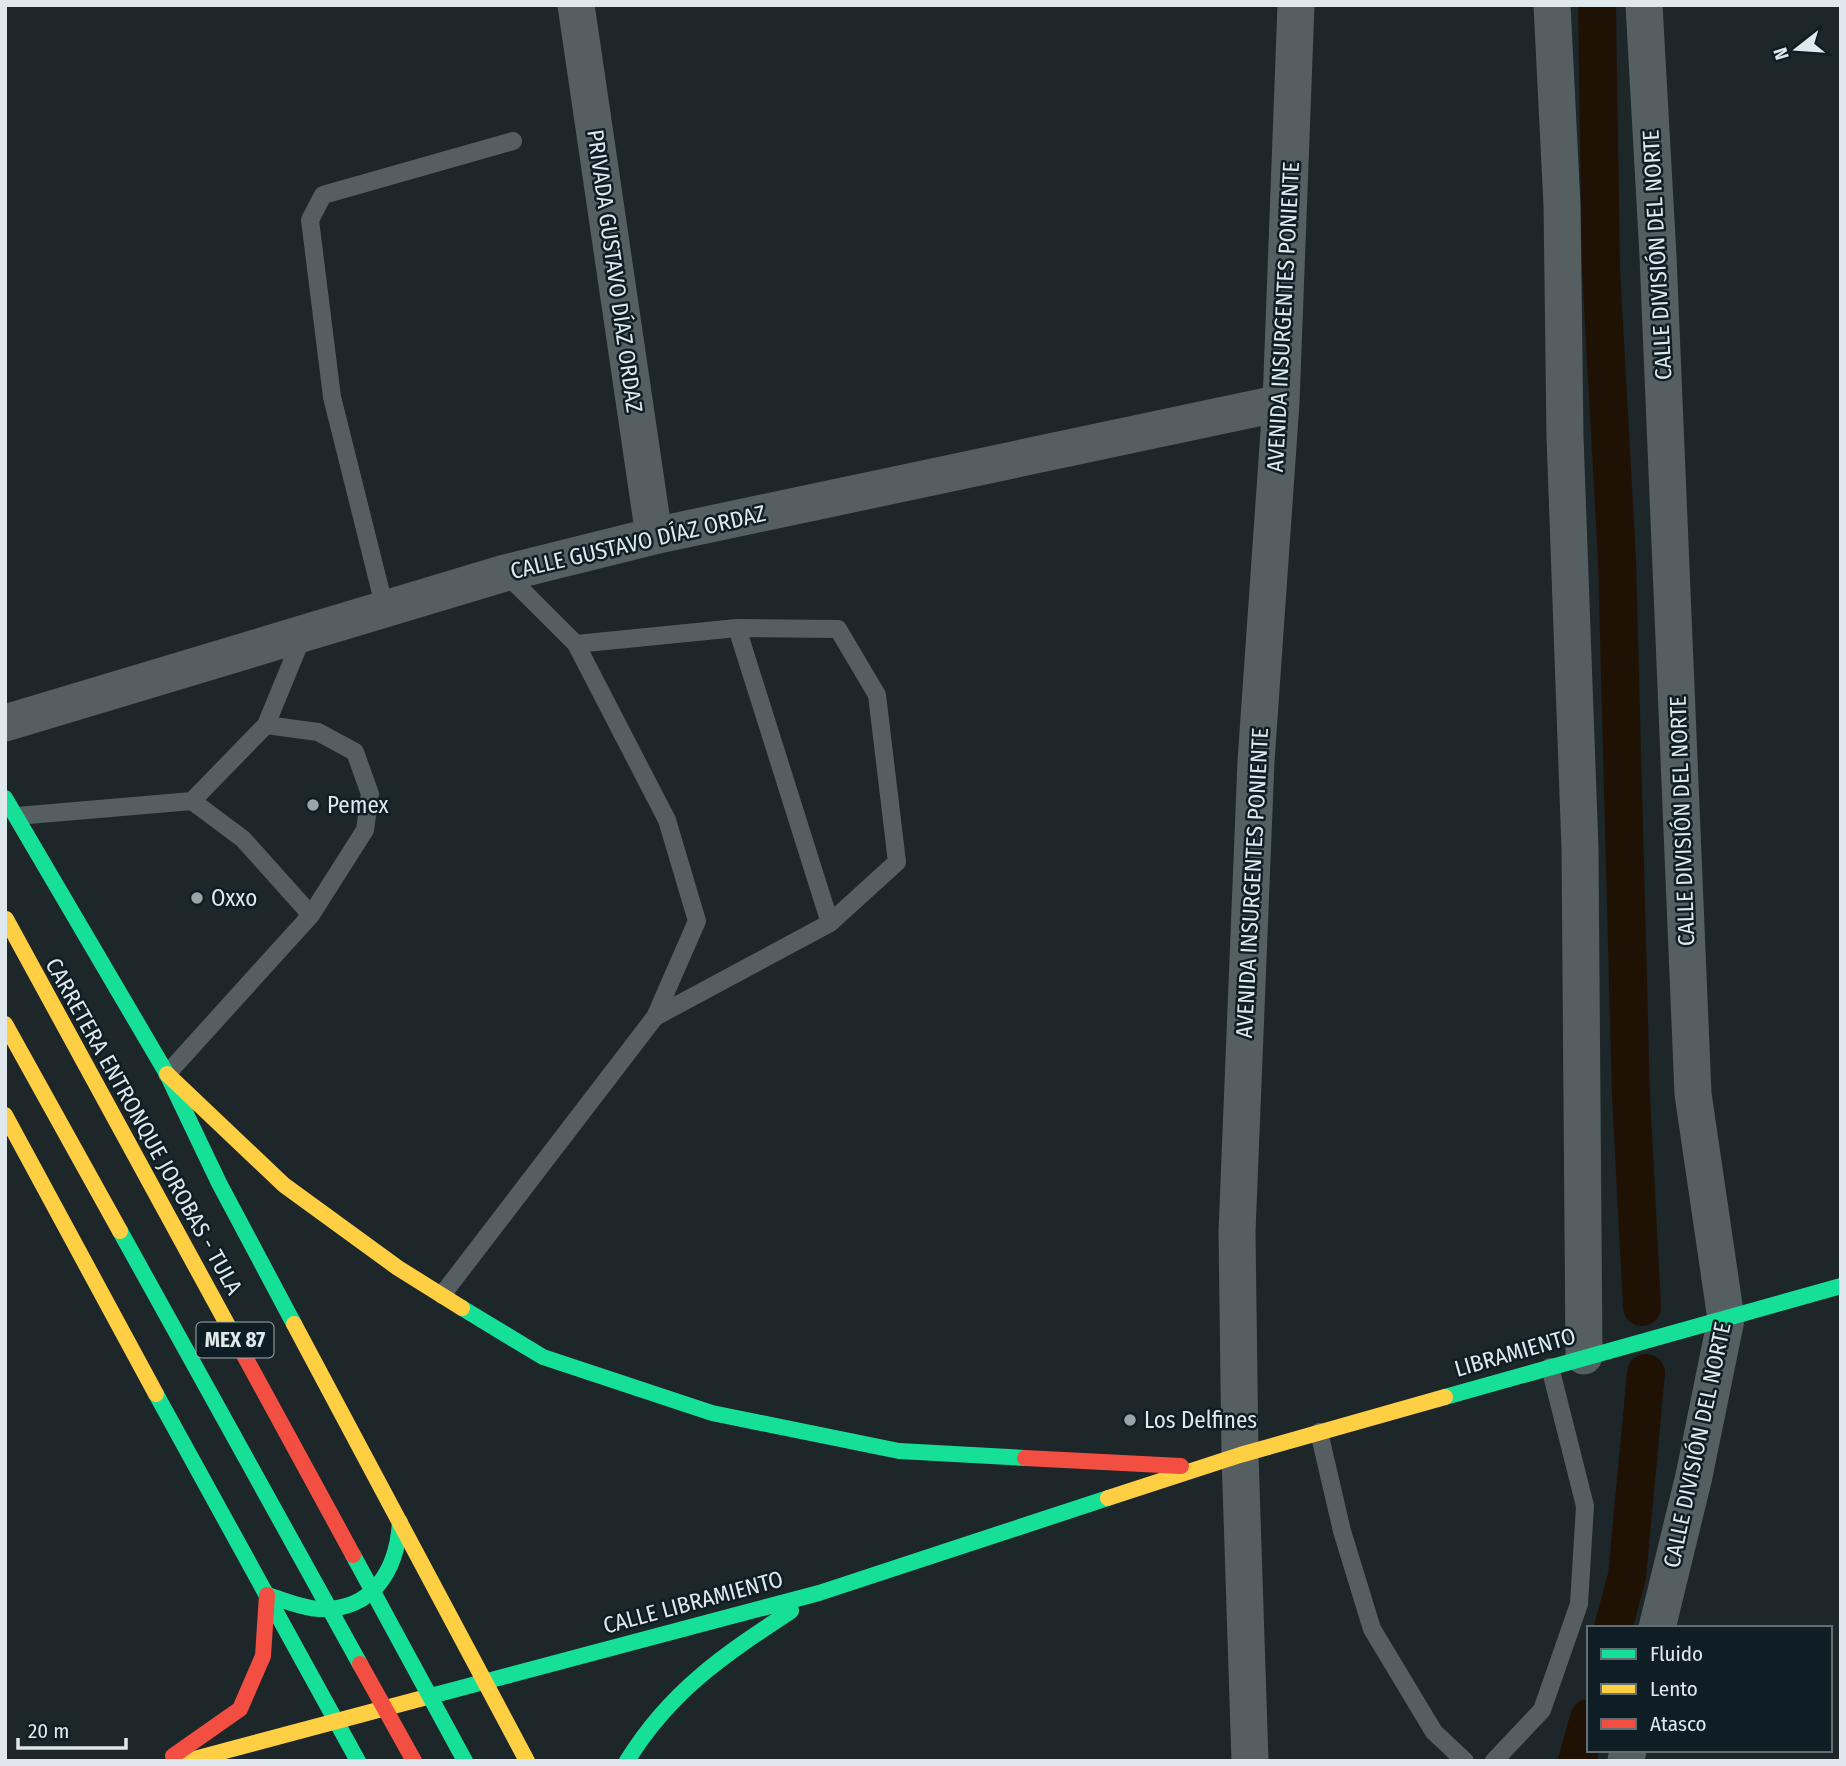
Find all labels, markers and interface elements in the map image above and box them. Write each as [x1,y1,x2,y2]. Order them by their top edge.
north arrow [1762,14,1832,84]
text: N [1769,45,1794,63]
street label: PRIVADA GUSTAVO DÍAZ ORDAZ [581,127,650,415]
street label: CALLE DIVISIÓN DEL NORTE [1636,129,1678,381]
street label: AVENIDA INSURGENTES PONIENTE [1261,161,1305,473]
street label: CALLE GUSTAVO DÍAZ ORDAZ [507,498,769,585]
street label: CALLE DIVISIÓN DEL NORTE [1664,695,1700,947]
street label: AVENIDA INSURGENTES PONIENTE [1230,727,1274,1039]
place label: Pemex [327,791,389,819]
marker: Pemex [305,797,321,813]
place label: Oxxo [211,884,257,912]
marker: Oxxo [189,890,205,906]
street label: CARRETERA ENTRONQUE JOROBAS - TULA [39,953,249,1299]
street label: CALLE DIVISIÓN DEL NORTE [1657,1320,1737,1570]
street label: LIBRAMIENTO [1451,1321,1579,1383]
road number: MEX 87 [196,1322,274,1358]
place label: Los Delfines [1144,1406,1257,1434]
marker: Los Delfines [1122,1412,1138,1428]
street label: CALLE LIBRAMIENTO [600,1565,786,1639]
legend [1587,1626,1832,1752]
text: Fluido [1650,1641,1703,1667]
text: Lento [1650,1676,1698,1702]
scale bar [18,1706,126,1750]
text: Atasco [1650,1711,1707,1737]
text: 20 m [28,1718,69,1744]

